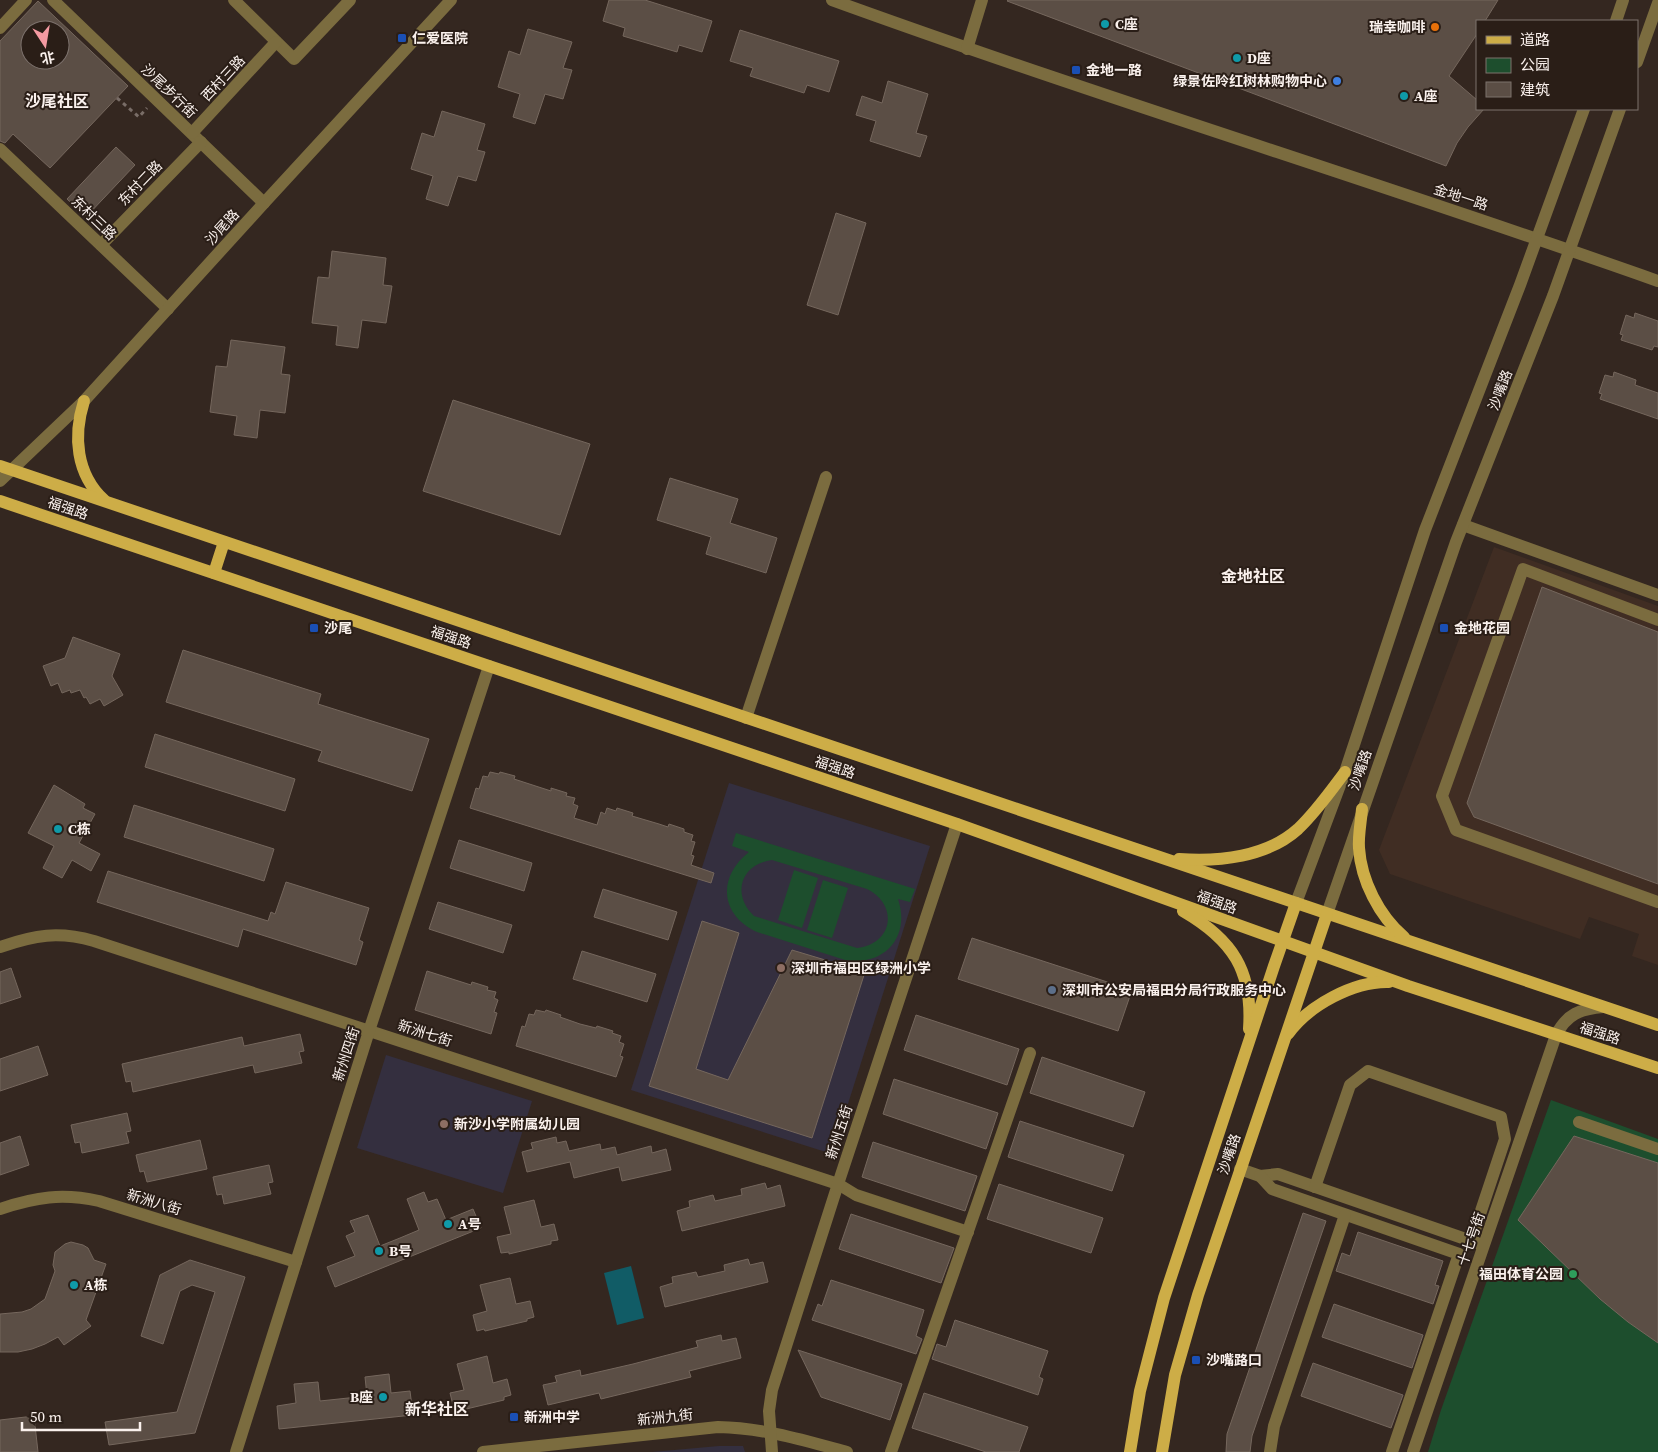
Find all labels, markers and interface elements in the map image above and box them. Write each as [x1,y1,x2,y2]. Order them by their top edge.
place label: C座 [1115,14,1138,34]
place label: 瑞幸咖啡 [1369,17,1426,37]
marker: C座 [1099,18,1111,30]
north arrow [20,20,70,70]
legend [1476,20,1638,110]
marker: 瑞幸咖啡 [1429,21,1441,33]
place label: 仁爱医院 [412,28,468,48]
text: 道路 [1520,29,1550,50]
marker: 仁爱医院 [396,32,408,44]
text: 北 [39,46,57,69]
place label: D座 [1247,48,1271,68]
street label: 西村三路 [197,51,249,105]
marker: D座 [1231,52,1243,64]
text: 公园 [1520,54,1550,75]
street label: 沙尾步行街 [137,59,201,123]
place label: 金地一路 [1086,60,1142,80]
marker: 金地一路 [1070,64,1082,76]
place label: 绿景佐阾红树林购物中心 [1173,71,1327,91]
marker: 绿景佐阾红树林购物中心 [1331,75,1343,87]
text: 建筑 [1520,79,1550,100]
place label: A座 [1414,86,1437,106]
district label: 沙尾社区 [25,90,89,112]
marker: A座 [1398,90,1410,102]
street label: 东村二路 [113,156,167,210]
street label: 金地一路 [1431,179,1491,215]
street label: 东村三路 [67,191,121,245]
street label: 沙尾路 [201,205,243,249]
street label: 沙嘴路 [1483,367,1517,413]
street label: 福强路 [45,492,91,524]
district label: 金地社区 [1221,565,1285,587]
place label: 沙尾 [324,618,352,638]
place label: 金地花园 [1454,618,1510,638]
street label: 福强路 [428,621,474,653]
marker: 沙尾 [308,622,320,634]
marker: 金地花园 [1438,622,1450,634]
street label: 沙嘴路 [1344,747,1376,793]
street label: 福强路 [812,751,858,783]
place label: C栋 [68,819,91,839]
marker: C栋 [52,823,64,835]
street label: 福强路 [1194,885,1240,919]
place label: 深圳市福田区绿洲小学 [791,958,931,978]
marker: 深圳市福田区绿洲小学 [775,962,787,974]
place label: 深圳市公安局福田分局行政服务中心 [1062,980,1286,1000]
marker: 深圳市公安局福田分局行政服务中心 [1046,984,1058,996]
street label: 新洲七街 [395,1015,455,1051]
street label: 福强路 [1577,1017,1623,1049]
street label: 新州四街 [328,1024,364,1084]
street label: 新州五街 [821,1102,857,1162]
place label: 新沙小学附属幼儿园 [454,1114,580,1134]
marker: 新沙小学附属幼儿园 [438,1118,450,1130]
street label: 沙嘴路 [1213,1131,1245,1177]
street label: 新洲八街 [124,1184,184,1220]
street label: 十七号街 [1452,1209,1490,1269]
place label: A号 [458,1214,481,1234]
marker: A号 [442,1218,454,1230]
place label: B号 [389,1241,412,1261]
marker: B号 [373,1245,385,1257]
place label: 福田体育公园 [1479,1264,1563,1284]
marker: 福田体育公园 [1567,1268,1579,1280]
place label: A栋 [84,1275,107,1295]
marker: A栋 [68,1279,80,1291]
place label: 沙嘴路口 [1206,1350,1262,1370]
marker: 沙嘴路口 [1190,1354,1202,1366]
place label: B座 [350,1387,373,1407]
marker: B座 [377,1391,389,1403]
district label: 新华社区 [405,1398,469,1420]
scale bar [22,1400,140,1432]
street label: 新洲九街 [636,1404,694,1430]
text: 50 m [30,1406,62,1427]
place label: 新洲中学 [524,1407,580,1427]
marker: 新洲中学 [508,1411,520,1423]

